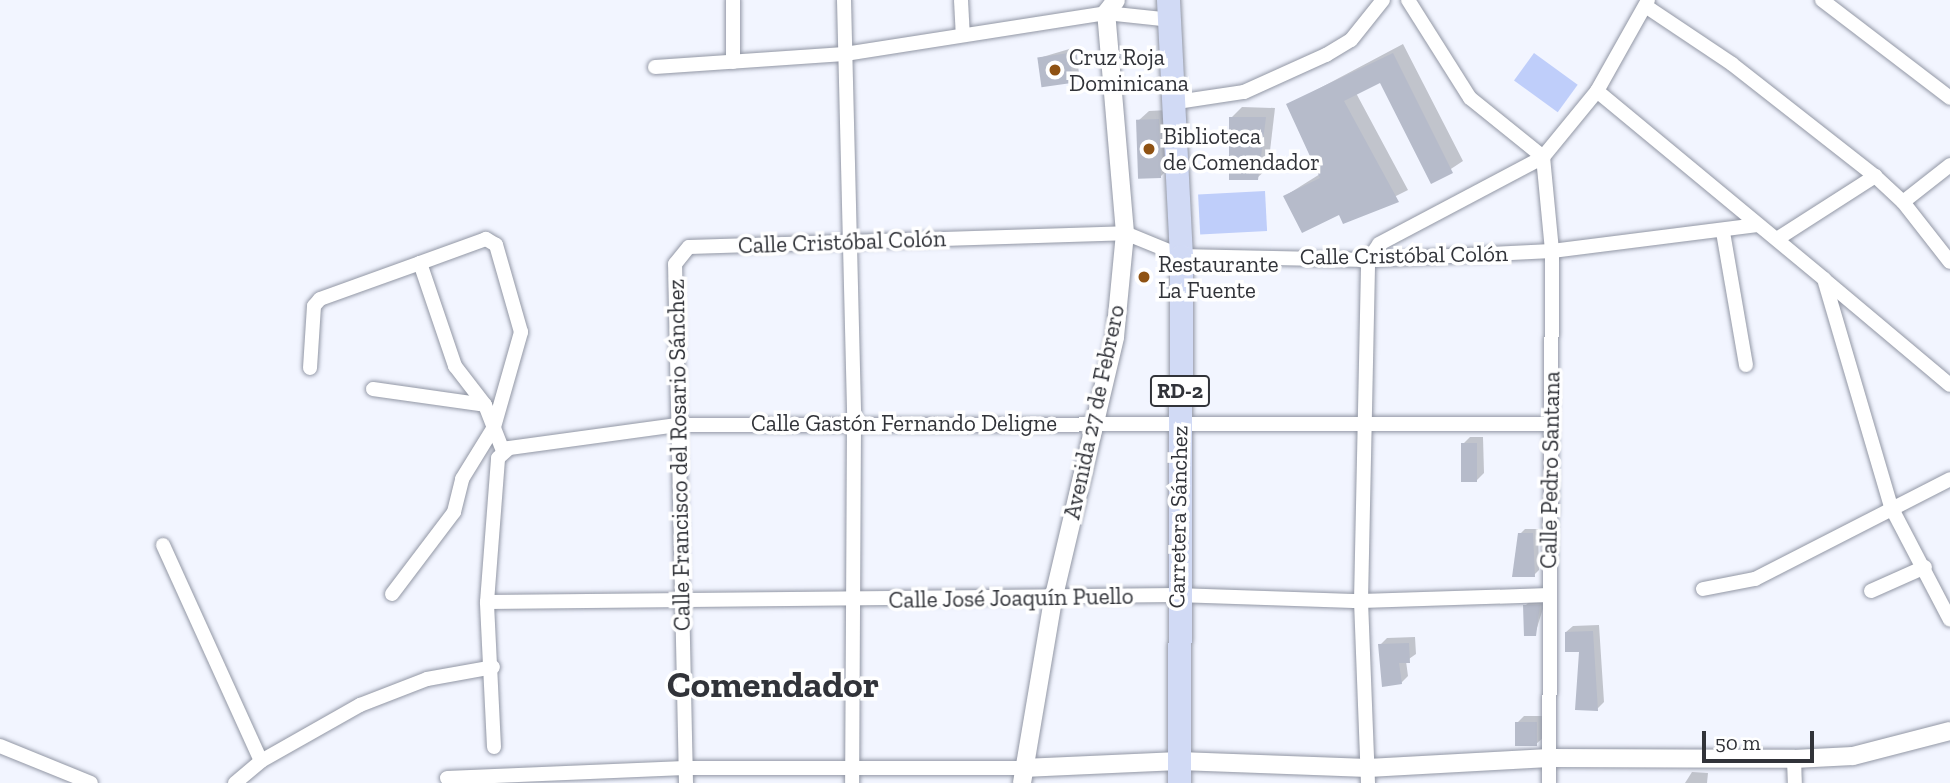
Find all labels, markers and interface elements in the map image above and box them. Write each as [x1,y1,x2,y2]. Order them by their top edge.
place label: Cruz Roja Dominicana [1069,43,1189,97]
marker: Cruz Roja Dominicana [1047,62,1063,78]
place label: Biblioteca de Comendador [1163,122,1320,176]
marker: Biblioteca de Comendador [1141,141,1157,157]
street label: Calle Cristóbal Colón [738,225,946,259]
street label: Calle Cristóbal Colón [1300,239,1508,271]
place label: Restaurante La Fuente [1158,250,1279,304]
marker: Restaurante La Fuente [1136,269,1152,285]
street label: Calle Francisco del Rosario Sánchez [662,279,696,631]
street label: Avenida 27 de Febrero [1058,302,1130,522]
street label: Calle Pedro Santana [1534,371,1566,569]
road number: RD-2 [1148,374,1212,408]
street label: Calle Gastón Fernando Deligne [751,409,1057,437]
street label: Carretera Sánchez [1163,425,1193,609]
street label: Calle José Joaquín Puello [888,582,1134,614]
district label: Comendador [667,662,879,706]
scale bar [1705,716,1817,760]
text: 50 m [1715,730,1761,755]

